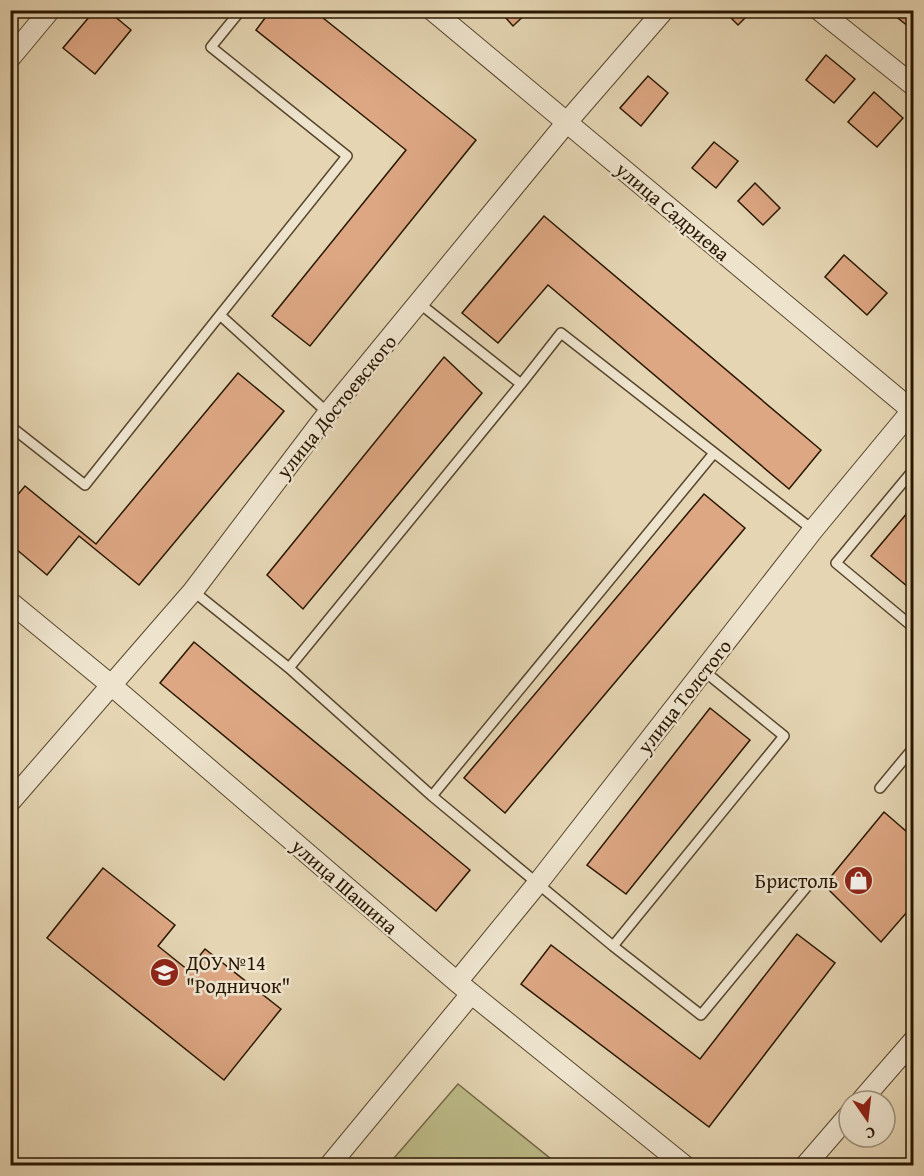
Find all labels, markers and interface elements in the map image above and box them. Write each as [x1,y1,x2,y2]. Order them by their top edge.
street label: улица Садриева [609,154,737,268]
street label: улица Достоевского [268,328,403,485]
street label: улица Толстого [629,633,738,760]
street label: улица Шашина [285,831,405,941]
shop icon: Бристоль [843,864,875,896]
place label: Бристоль [755,866,838,895]
place label: ДОУ №14 "Родничок" [185,948,290,1000]
school or university icon: ДОУ №14 "Родничок" [149,957,181,989]
north arrow [837,1089,897,1149]
text: С [863,1121,878,1146]

